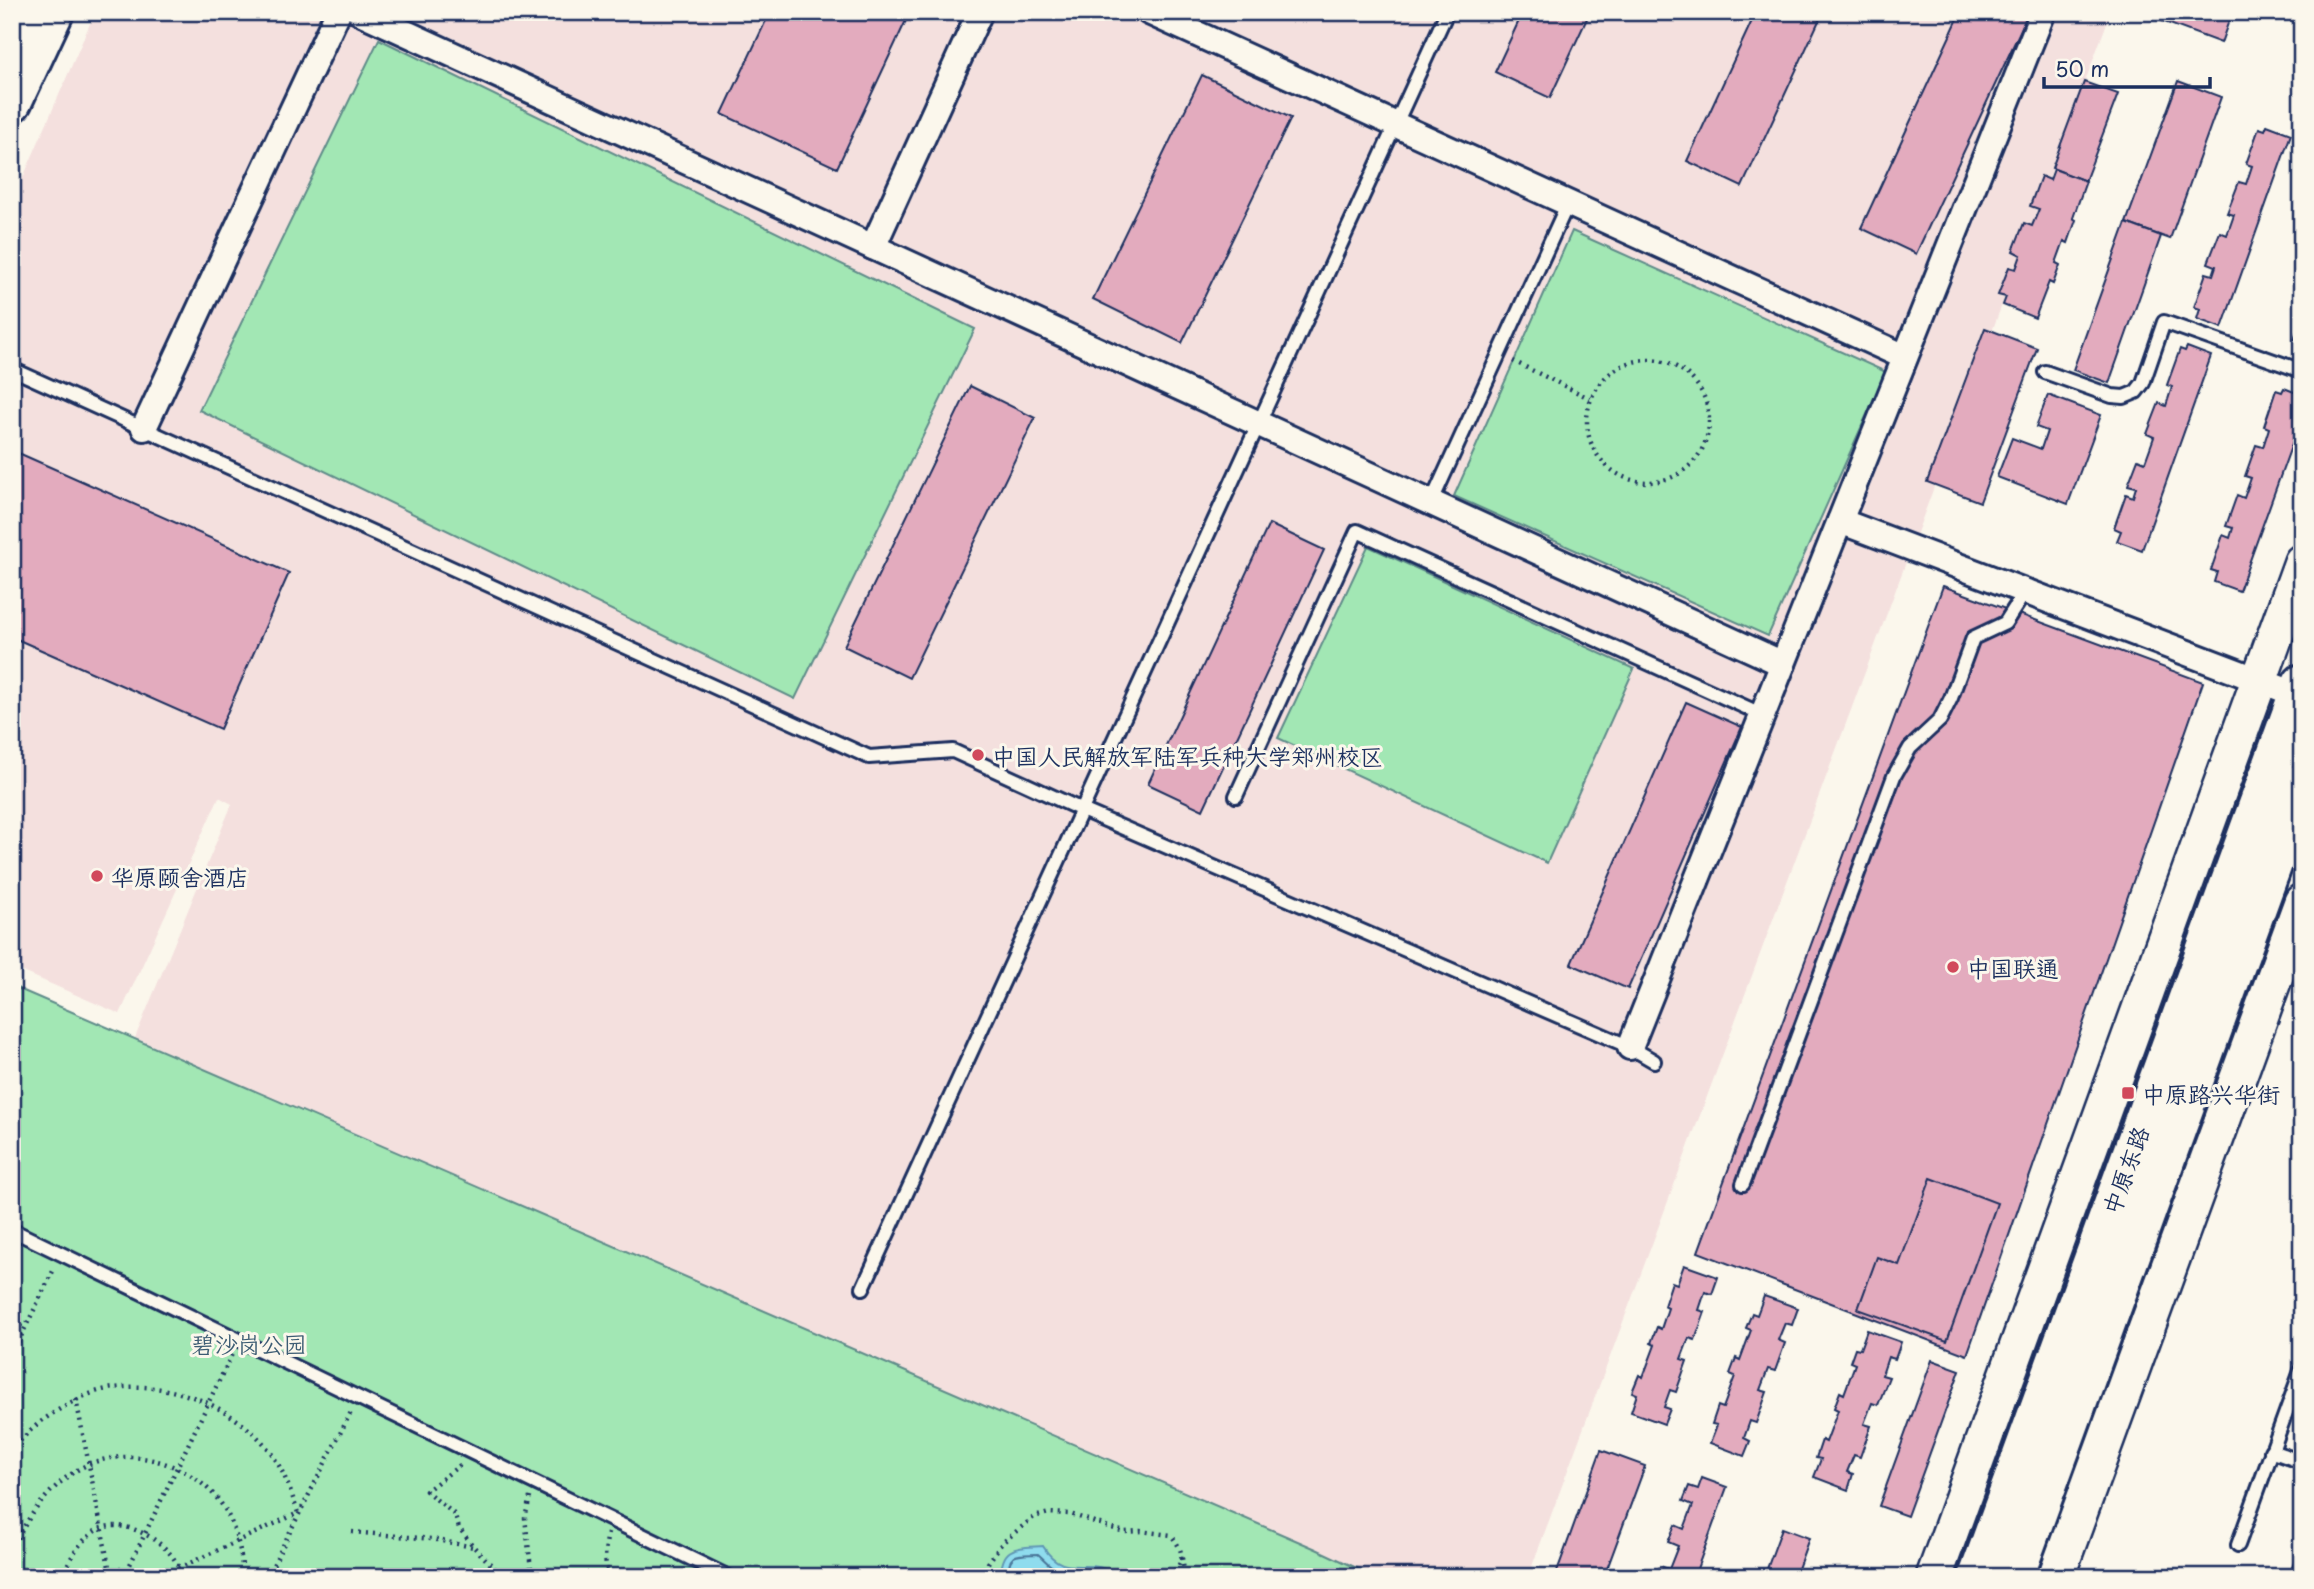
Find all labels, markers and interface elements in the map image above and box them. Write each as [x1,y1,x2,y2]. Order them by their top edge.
scale bar [2044,46,2211,90]
text: 50 m [2055,52,2109,84]
place label: 中国人民解放军陆军兵种大学郑州校区 [992,738,1383,773]
marker: 中国人民解放军陆军兵种大学郑州校区 [970,747,986,763]
place label: 华原颐舍酒店 [111,859,249,894]
marker: 华原颐舍酒店 [89,868,105,884]
place label: 中国联通 [1967,950,2059,985]
marker: 中国联通 [1945,959,1961,975]
place label: 中原路兴华街 [2142,1076,2280,1111]
marker: 中原路兴华街 [2120,1085,2136,1101]
street label: 中原东路 [2093,1121,2157,1219]
park label: 碧沙岗公园 [192,1326,307,1361]

